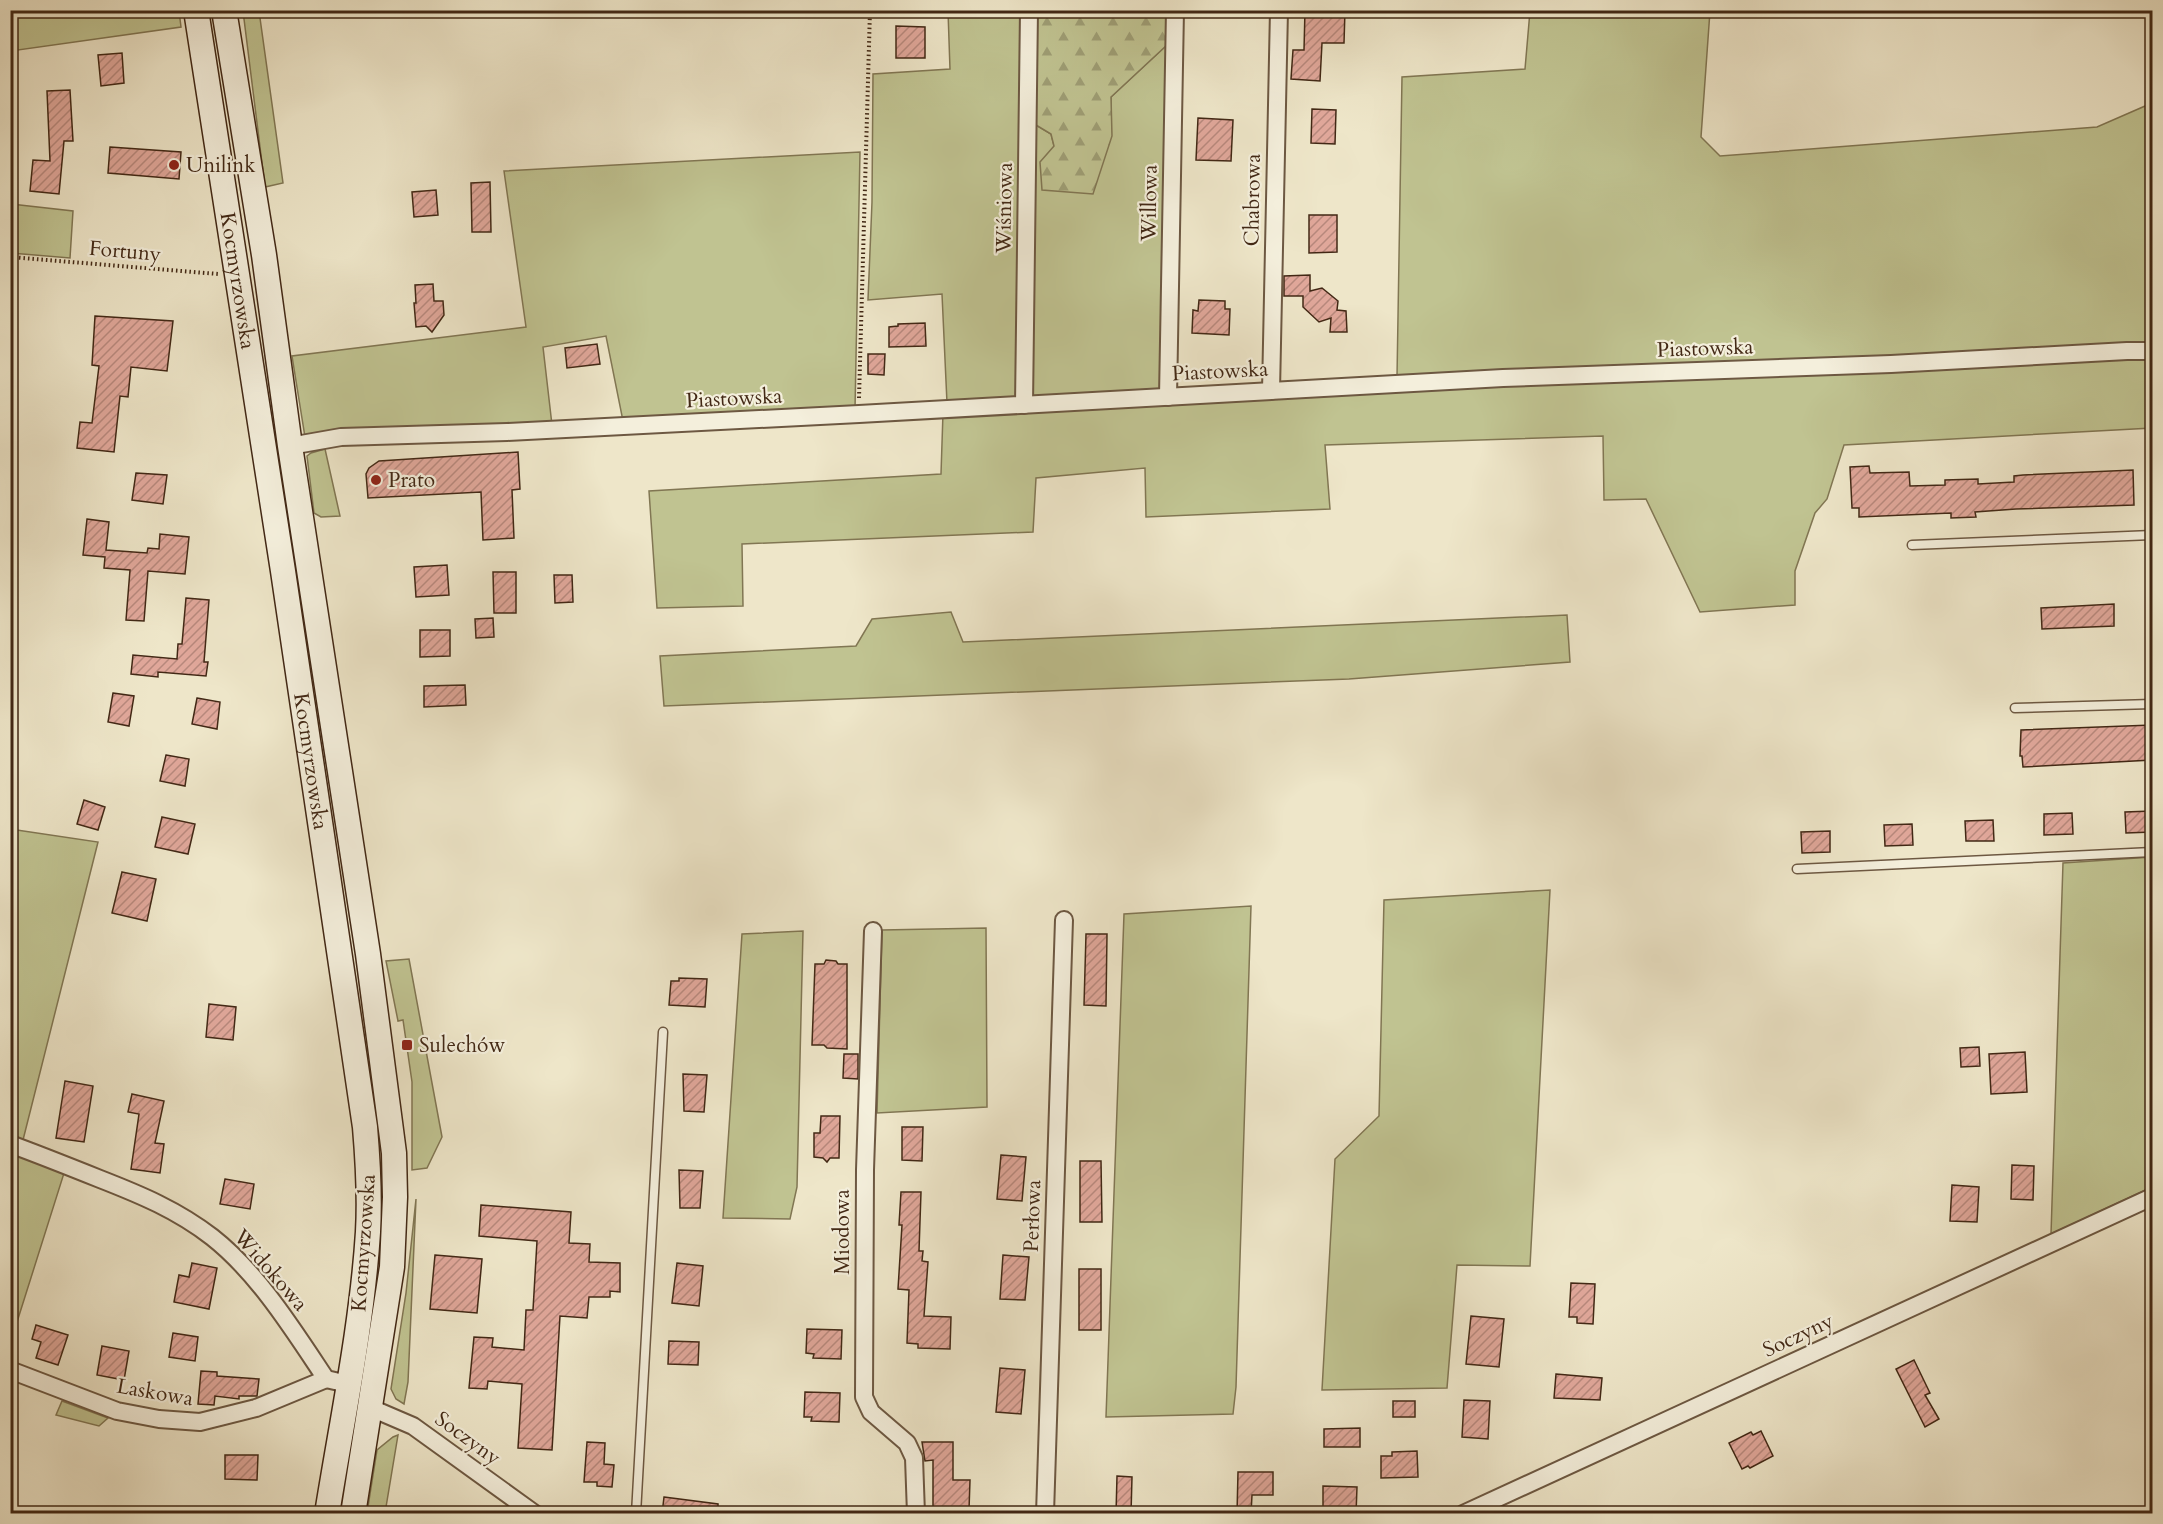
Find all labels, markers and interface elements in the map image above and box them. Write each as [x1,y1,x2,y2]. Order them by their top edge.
place label: Unilink [186,151,256,180]
street label: Chabrowa [1237,153,1268,247]
marker: Unilink [167,158,181,172]
street label: Wiśniowa [989,162,1020,255]
street label: Willowa [1134,164,1165,243]
street label: Kocmyrzowska [213,210,262,351]
street label: Fortuny [88,234,162,269]
street label: Piastowska [1656,332,1754,365]
street label: Piastowska [1171,354,1269,389]
street label: Piastowska [685,381,783,416]
place label: Prato [388,466,435,495]
marker: Prato [369,473,383,487]
street label: Kocmyrzowska [286,691,335,832]
place label: Sulechów [419,1031,505,1060]
marker: Sulechów [400,1038,414,1052]
street label: Kocmyrzowska [344,1173,383,1313]
street label: Perłowa [1017,1179,1048,1253]
street label: Miodowa [828,1189,857,1275]
street label: Widokowa [226,1222,314,1318]
street label: Soczyny [1758,1306,1838,1364]
street label: Laskowa [114,1372,196,1413]
street label: Soczyny [429,1405,507,1472]

